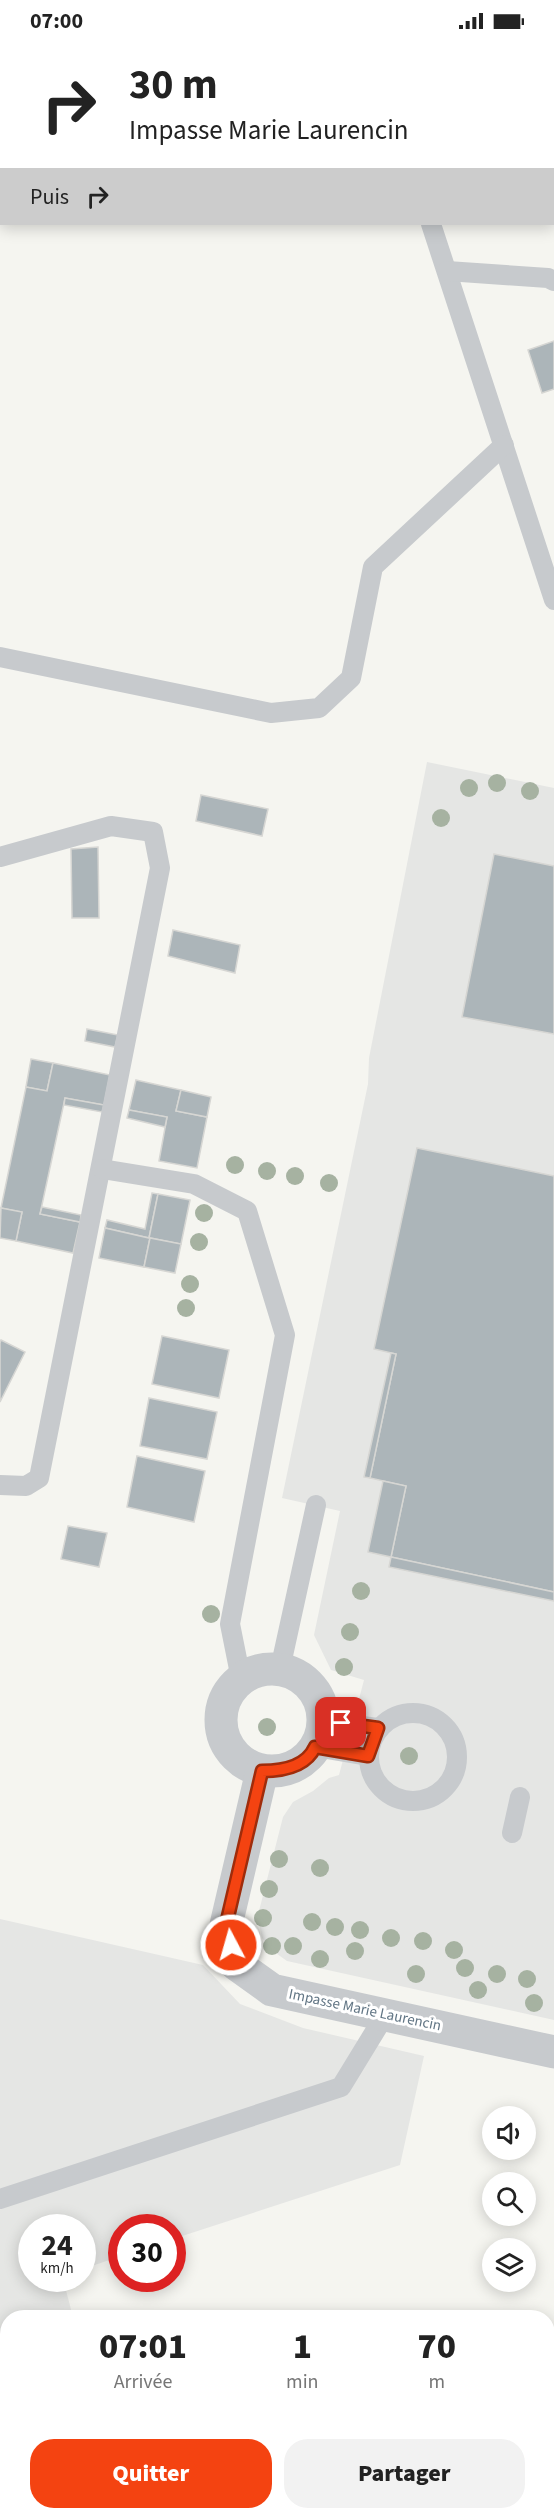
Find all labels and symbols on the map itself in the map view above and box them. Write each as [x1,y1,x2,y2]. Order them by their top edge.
pin [315,1697,366,1748]
position arrow [199,1913,263,1977]
street label: Impasse Marie Laurencin [287,1984,443,2036]
speed limit sign: 30 [108,2214,186,2292]

